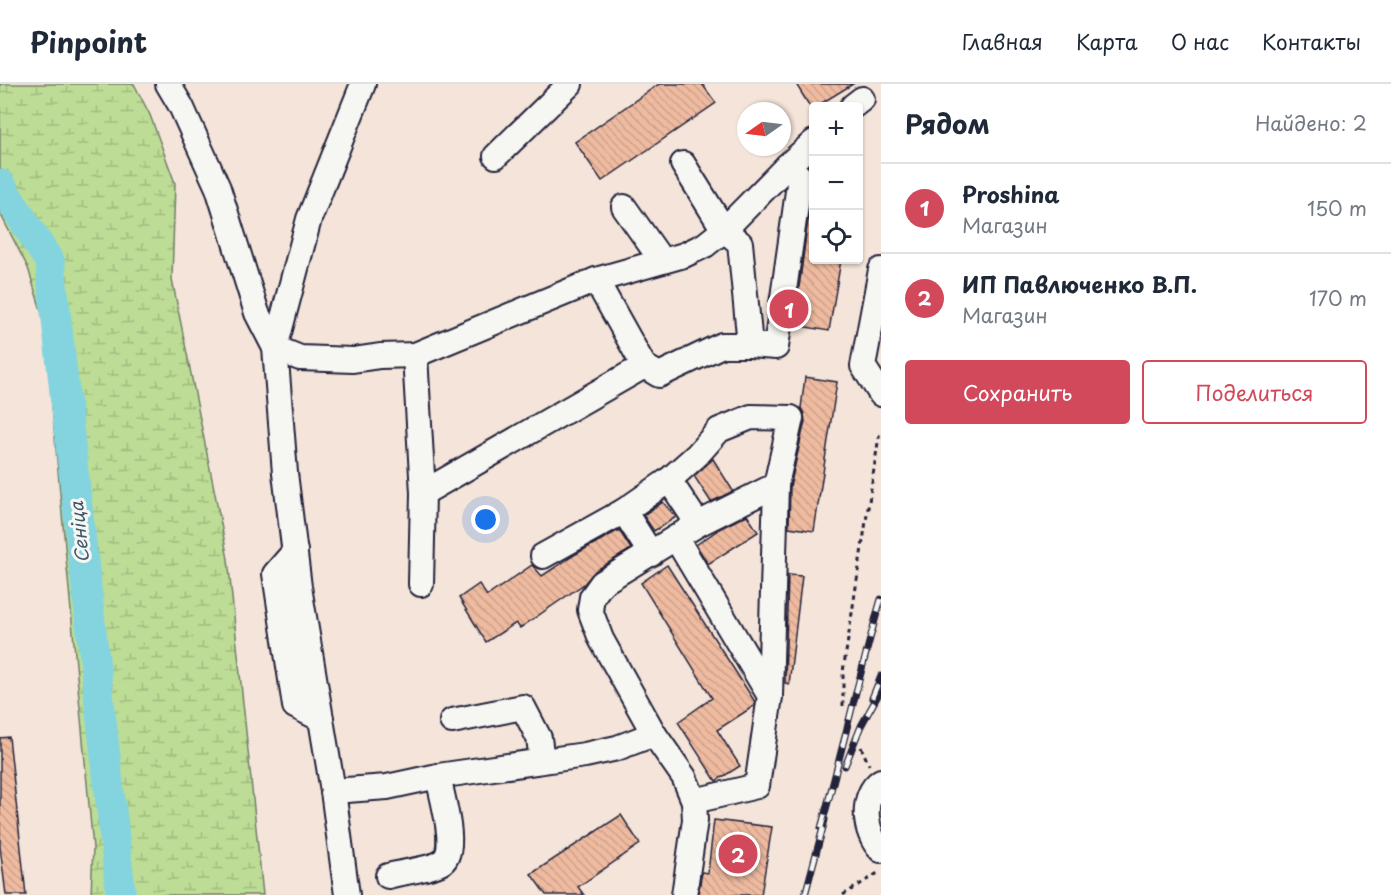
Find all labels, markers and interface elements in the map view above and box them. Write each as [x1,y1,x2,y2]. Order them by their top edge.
text: Pinpoint [30,20,147,63]
text: Главная [962,25,1043,57]
text: Карта [1076,25,1138,57]
text: О нас [1171,25,1229,57]
text: Контакты [1262,25,1361,57]
north arrow [737,102,791,156]
map controls [809,102,863,264]
button: + [809,102,863,156]
text: Рядом [905,104,990,143]
text: Найдено: 2 [1255,108,1367,138]
button: − [809,156,863,210]
text: Proshina [962,177,1060,210]
text: 1 [920,193,929,223]
text: 150 m [1307,193,1367,223]
button: locate [809,210,863,264]
text: Магазин [962,210,1048,240]
text: ИП Павлюченко В.П. [962,267,1197,300]
text: 2 [917,283,932,313]
text: 170 m [1309,283,1367,313]
pin: 1 [770,286,808,332]
text: Магазин [962,300,1048,330]
button: Сохранить [905,360,1130,424]
button: Поделиться [1142,360,1367,424]
water label: Сеніца [62,499,95,564]
your location [471,505,500,534]
pin: 2 [718,832,758,876]

